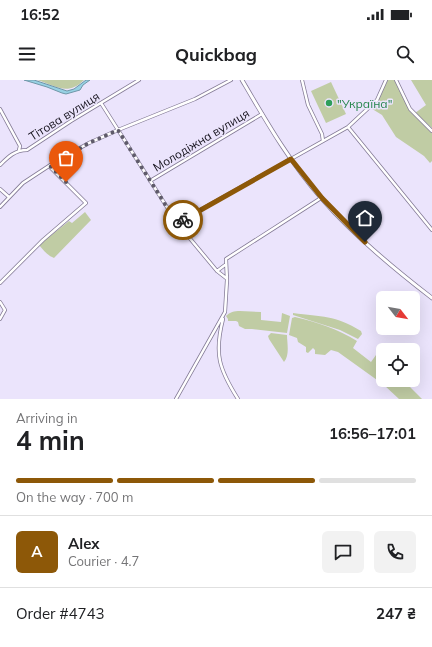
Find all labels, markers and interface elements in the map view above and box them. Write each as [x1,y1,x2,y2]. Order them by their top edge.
text: 16:52 [20,5,60,24]
icon: menu [16,43,38,65]
text: Quickbag [175,43,257,66]
icon: search [394,43,416,65]
street label: Тітова вулиця [26,88,102,144]
place label: "Україна" [337,96,392,111]
marker: "Україна" [324,98,334,108]
street label: Молодіжна вулиця [150,105,252,175]
pin [49,141,83,182]
icon: bag [55,147,77,169]
courier [163,200,203,240]
pin [348,201,382,242]
icon: home [354,207,376,229]
icon: bike [172,209,194,231]
north arrow [376,291,420,335]
map controls [376,291,420,387]
button: locate [376,343,420,387]
text: Arriving in [16,410,78,426]
text: 4 min [16,424,85,457]
text: 16:56–17:01 [329,424,416,443]
text: On the way · 700 m [16,489,133,505]
button: chat [322,531,364,573]
button: phone [374,531,416,573]
text: Alex [68,534,100,553]
text: A [31,542,43,561]
text: Courier · 4.7 [68,553,139,569]
text: Order #4743 [16,604,104,623]
text: 247 ₴ [376,604,416,623]

